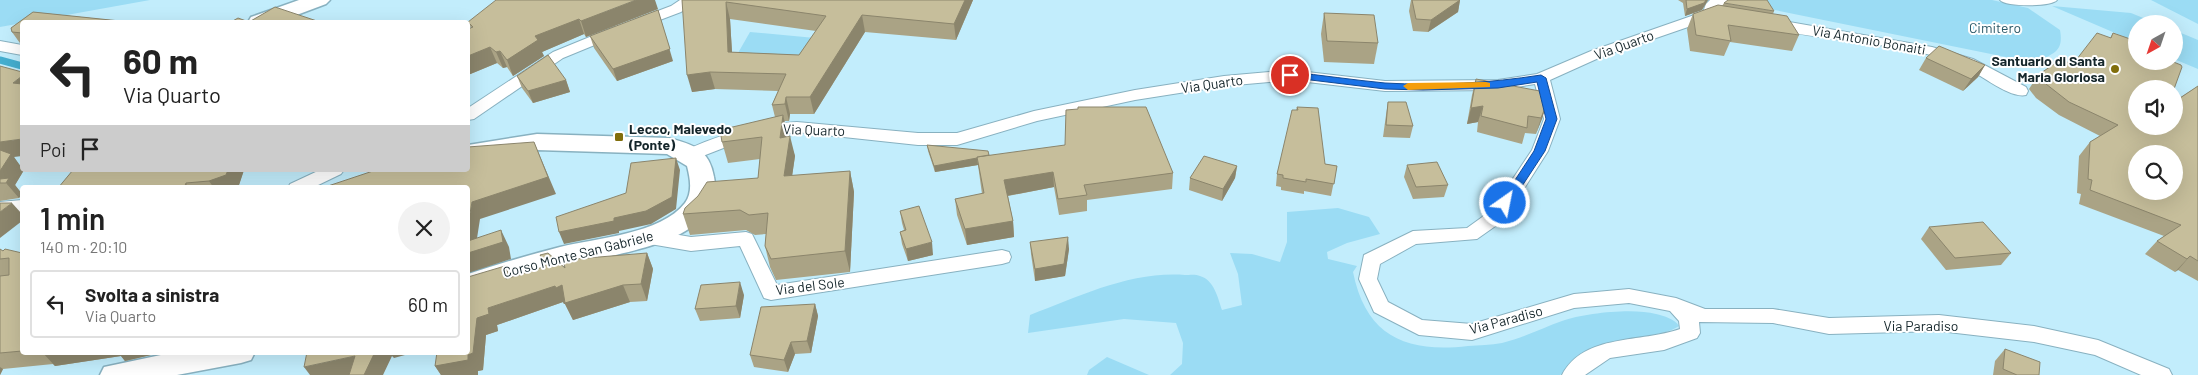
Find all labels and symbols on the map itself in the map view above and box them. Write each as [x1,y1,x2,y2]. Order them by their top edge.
north arrow [2128,15,2182,70]
park label: Cimitero [1969,19,2021,36]
street label: Via Antonio Bonaiti [1811,21,1927,58]
street label: Via Quarto [1592,26,1656,63]
place label: Santuario di Santa Maria Gloriosa [1992,52,2105,85]
pin [1269,54,1311,96]
marker: Santuario di Santa Maria Gloriosa [2109,63,2121,75]
street label: Via Quarto [1180,71,1244,96]
place label: Lecco, Malevedo (Ponte) [628,120,732,153]
street label: Via Quarto [783,120,845,139]
marker: Lecco, Malevedo (Ponte) [613,131,625,143]
position arrow [1478,176,1530,228]
street label: Corso Monte San Gabriele [501,227,655,280]
street label: Via del Sole [774,273,845,298]
street label: Via Paradiso [1467,302,1544,337]
street label: Via Paradiso [1884,317,1958,334]

